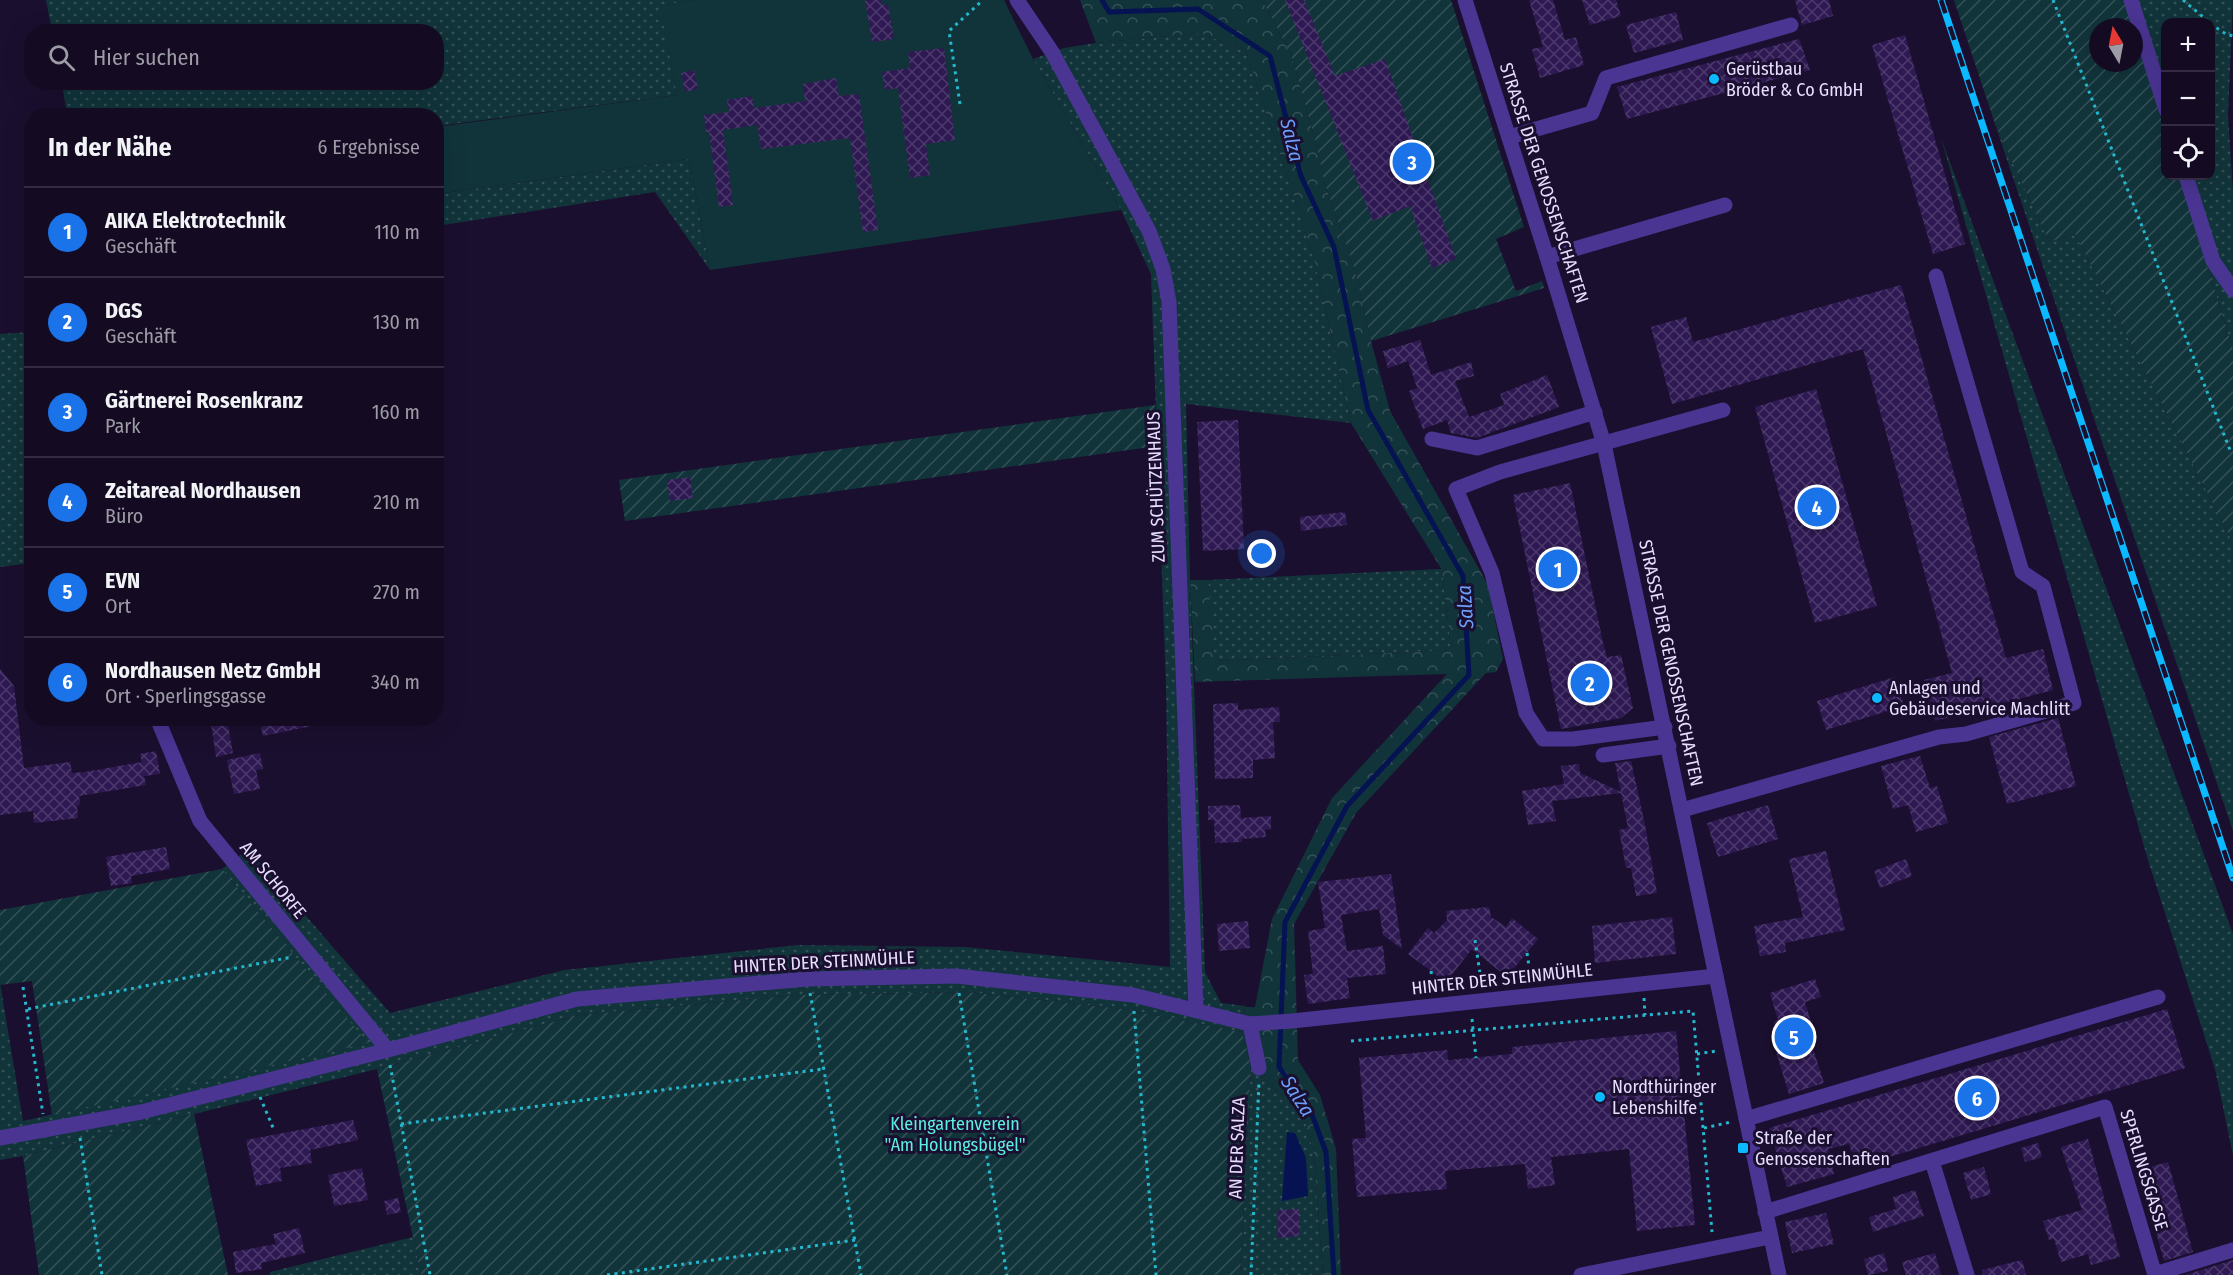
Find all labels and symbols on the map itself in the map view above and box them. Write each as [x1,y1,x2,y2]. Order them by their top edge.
north arrow [2089,18,2143,72]
place label: Gerüstbau Bröder & Co GmbH [1726,58,1863,101]
street label: STRASSE DER GENOSSENSCHAFTEN [1495,60,1593,306]
marker: Gerüstbau Bröder & Co GmbH [1707,72,1721,86]
water label: Salza [1275,115,1309,164]
pin: 3 [1392,140,1432,184]
street label: ZUM SCHÜTZENHAUS [1142,411,1170,563]
pin: 4 [1798,484,1836,530]
street label: STRASSE DER GENOSSENSCHAFTEN [1634,538,1708,788]
your location [1247,539,1276,568]
pin: 1 [1538,546,1578,592]
water label: Salza [1452,584,1479,631]
pin: 2 [1570,660,1610,706]
place label: Anlagen und Gebäudeservice Machlitt [1889,677,2070,720]
marker: Anlagen und Gebäudeservice Machlitt [1870,691,1884,705]
street label: AM SCHORFE [235,837,311,923]
street label: HINTER DER STEINMÜHLE [733,946,915,978]
street label: HINTER DER STEINMÜHLE [1410,959,1594,999]
pin: 5 [1774,1014,1814,1060]
water label: Salza [1275,1070,1320,1121]
place label: Nordthüringer Lebenshilfe [1612,1076,1717,1119]
pin: 6 [1958,1076,1996,1120]
marker: Nordthüringer Lebenshilfe [1593,1090,1607,1104]
street label: AN DER SALZA [1224,1096,1250,1199]
street label: SPERLINGSGASSE [2115,1107,2173,1233]
park label: Kleingartenverein "Am Holungsbügel" [884,1113,1026,1156]
place label: Straße der Genossenschaften [1755,1127,1890,1170]
marker: Straße der Genossenschaften [1736,1141,1750,1155]

